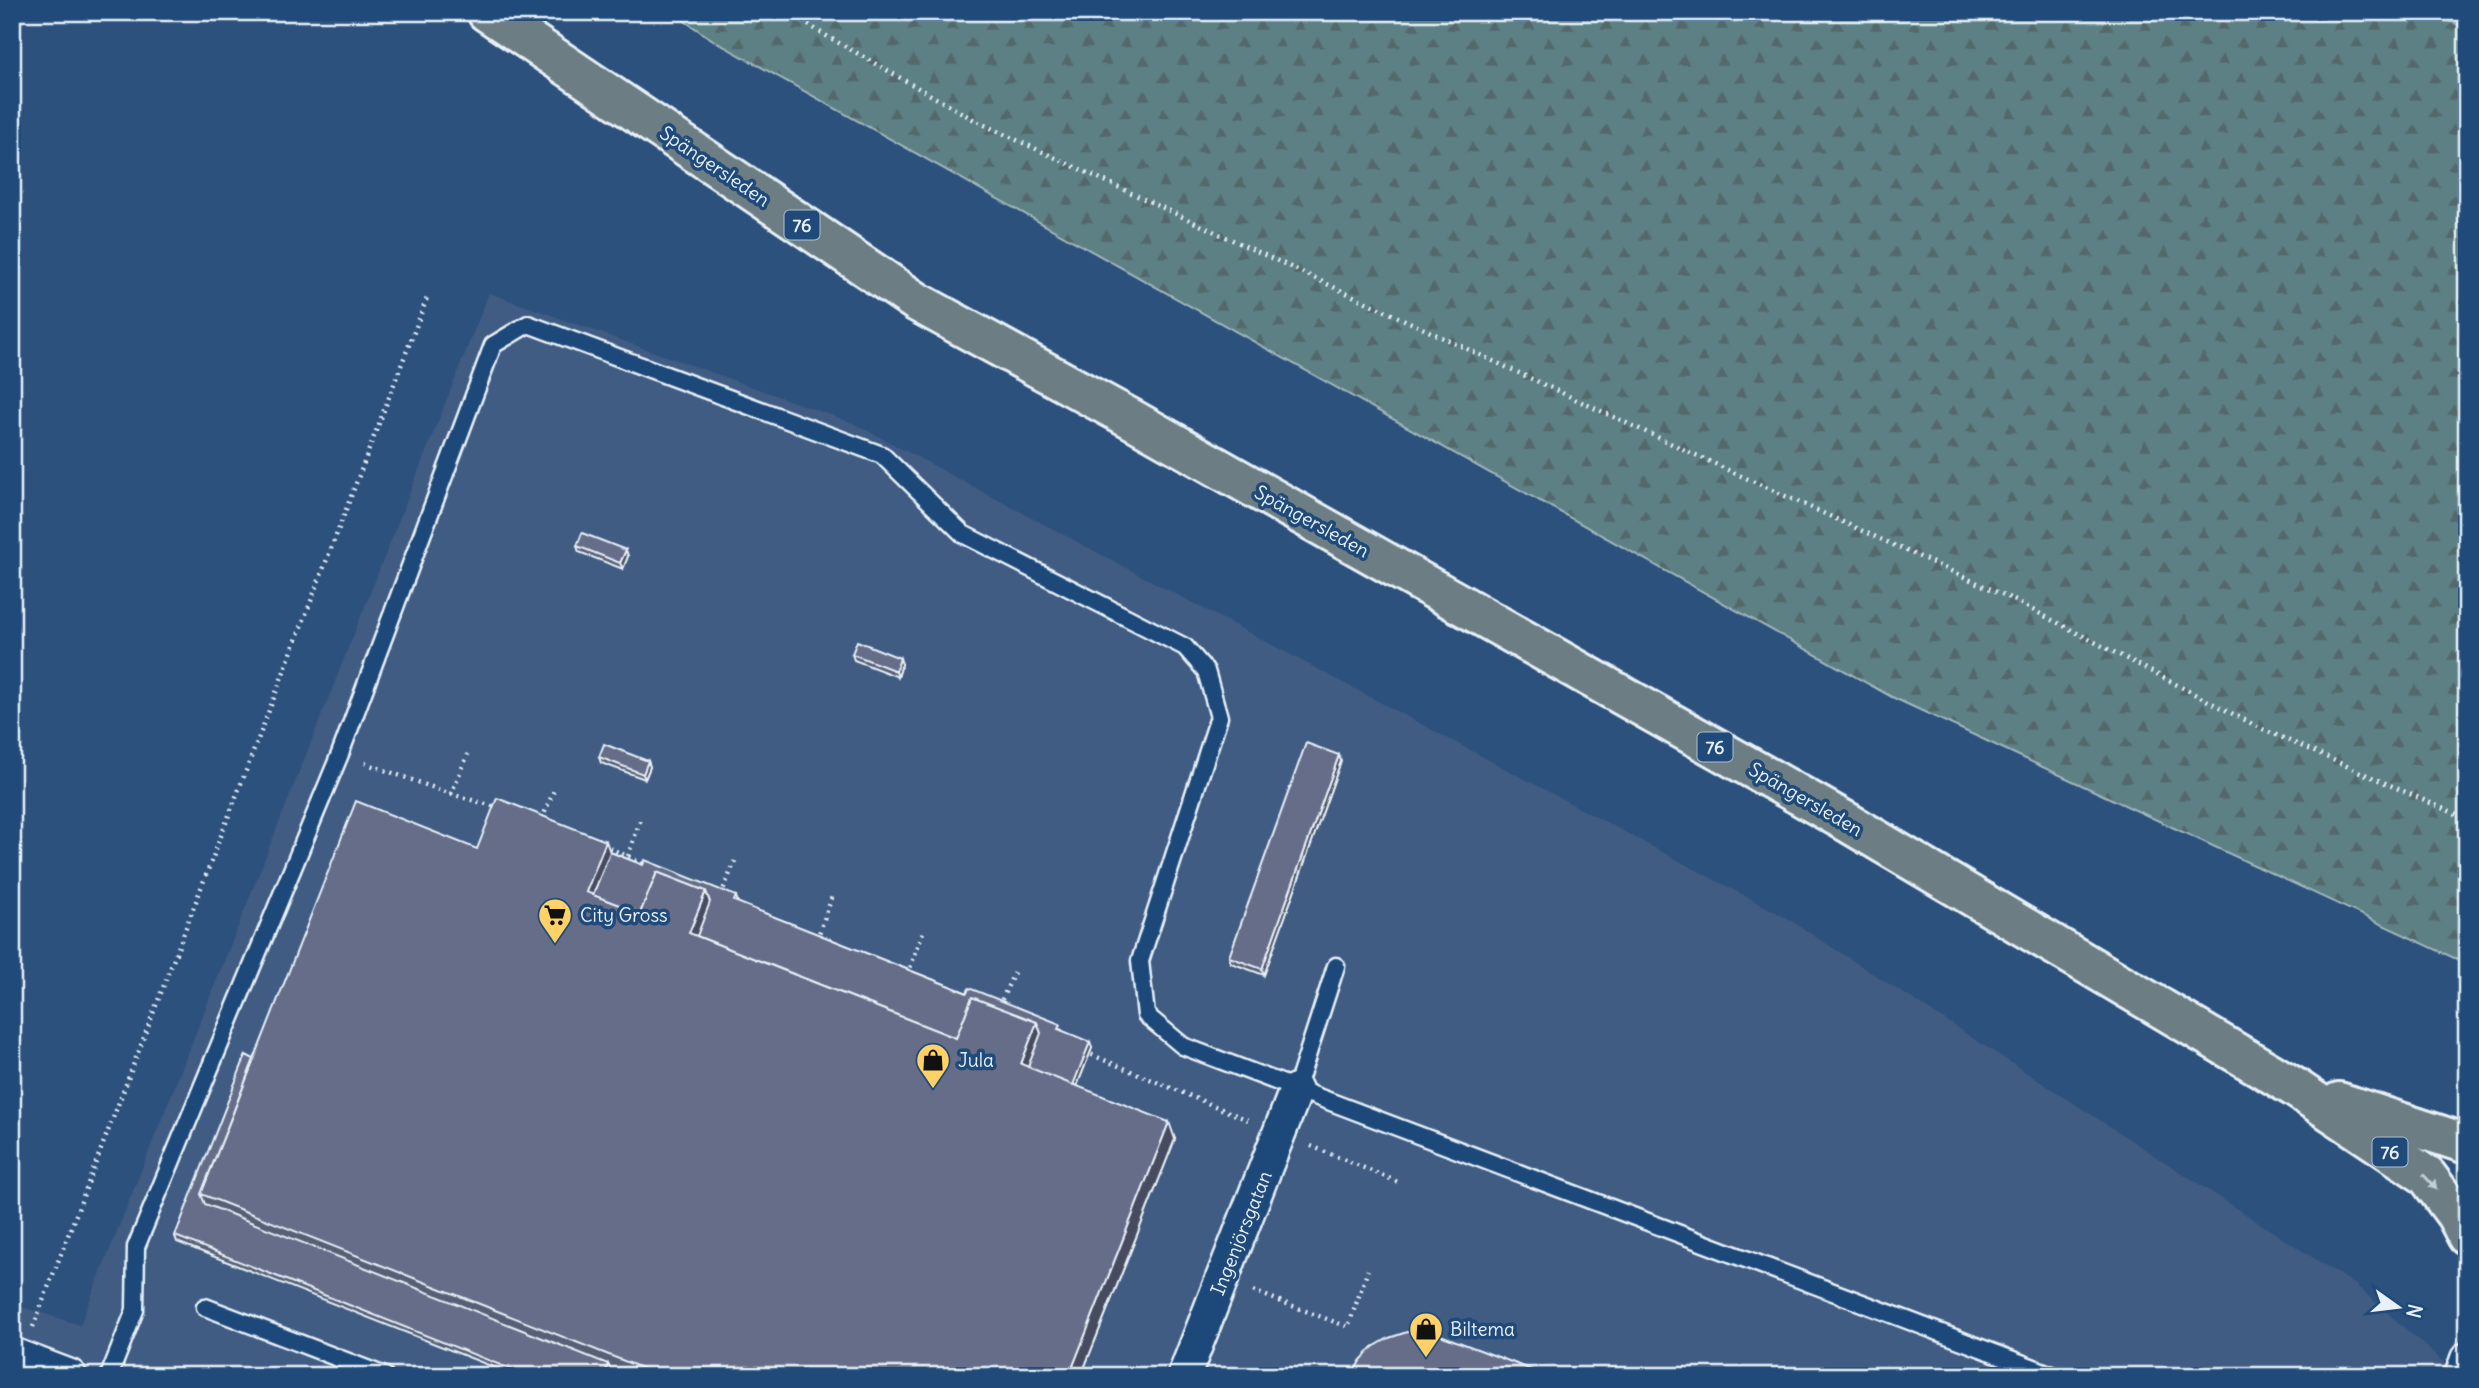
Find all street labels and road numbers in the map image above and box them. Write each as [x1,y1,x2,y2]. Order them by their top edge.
street label: Spängersleden [656,120,774,212]
road number: 76 [784,210,820,240]
street label: Spängersleden [1251,480,1373,562]
road number: 76 [1698,732,1732,762]
street label: Spängersleden [1745,757,1867,841]
road number: 76 [2372,1138,2408,1167]
street label: Ingenjörsgatan [1205,1167,1277,1299]

